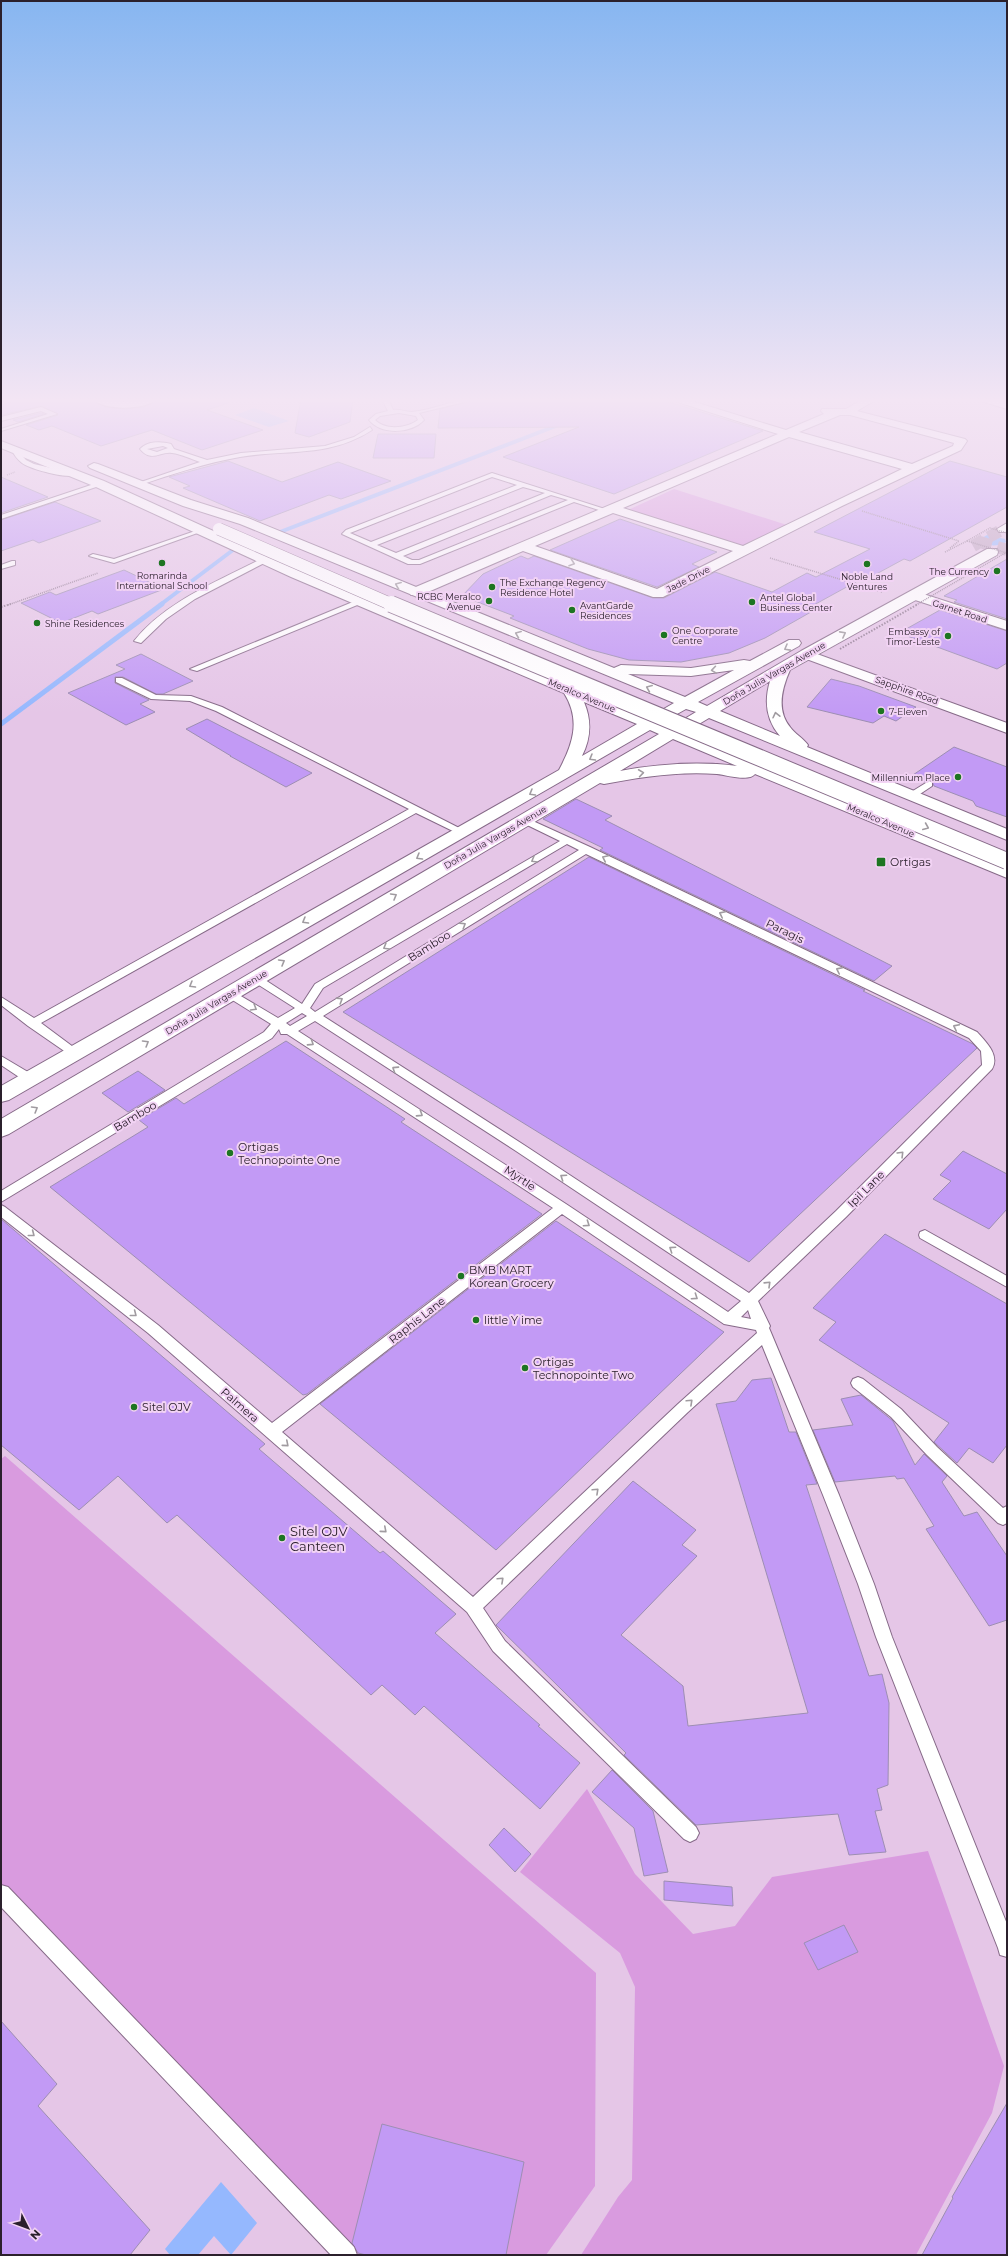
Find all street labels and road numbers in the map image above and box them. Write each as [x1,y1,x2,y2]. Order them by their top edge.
street label: Jade Drive [664,563,712,595]
street label: Garnet Road [931,597,989,625]
street label: Doña Julia Vargas Avenue [721,639,828,707]
street label: Sapphire Road [874,673,940,707]
street label: Meralco Avenue [547,676,618,714]
street label: Meralco Avenue [846,801,917,839]
street label: Doña Julia Vargas Avenue [442,803,549,871]
street label: Paragis [764,916,807,946]
street label: Bamboo [405,927,453,965]
street label: Doña Julia Vargas Avenue [163,967,269,1037]
street label: Bamboo [111,1098,159,1134]
street label: Myrtle [502,1162,539,1194]
street label: Ipil Lane [845,1167,888,1210]
street label: Raphis Lane [386,1293,448,1346]
street label: Palmera [218,1385,262,1425]

